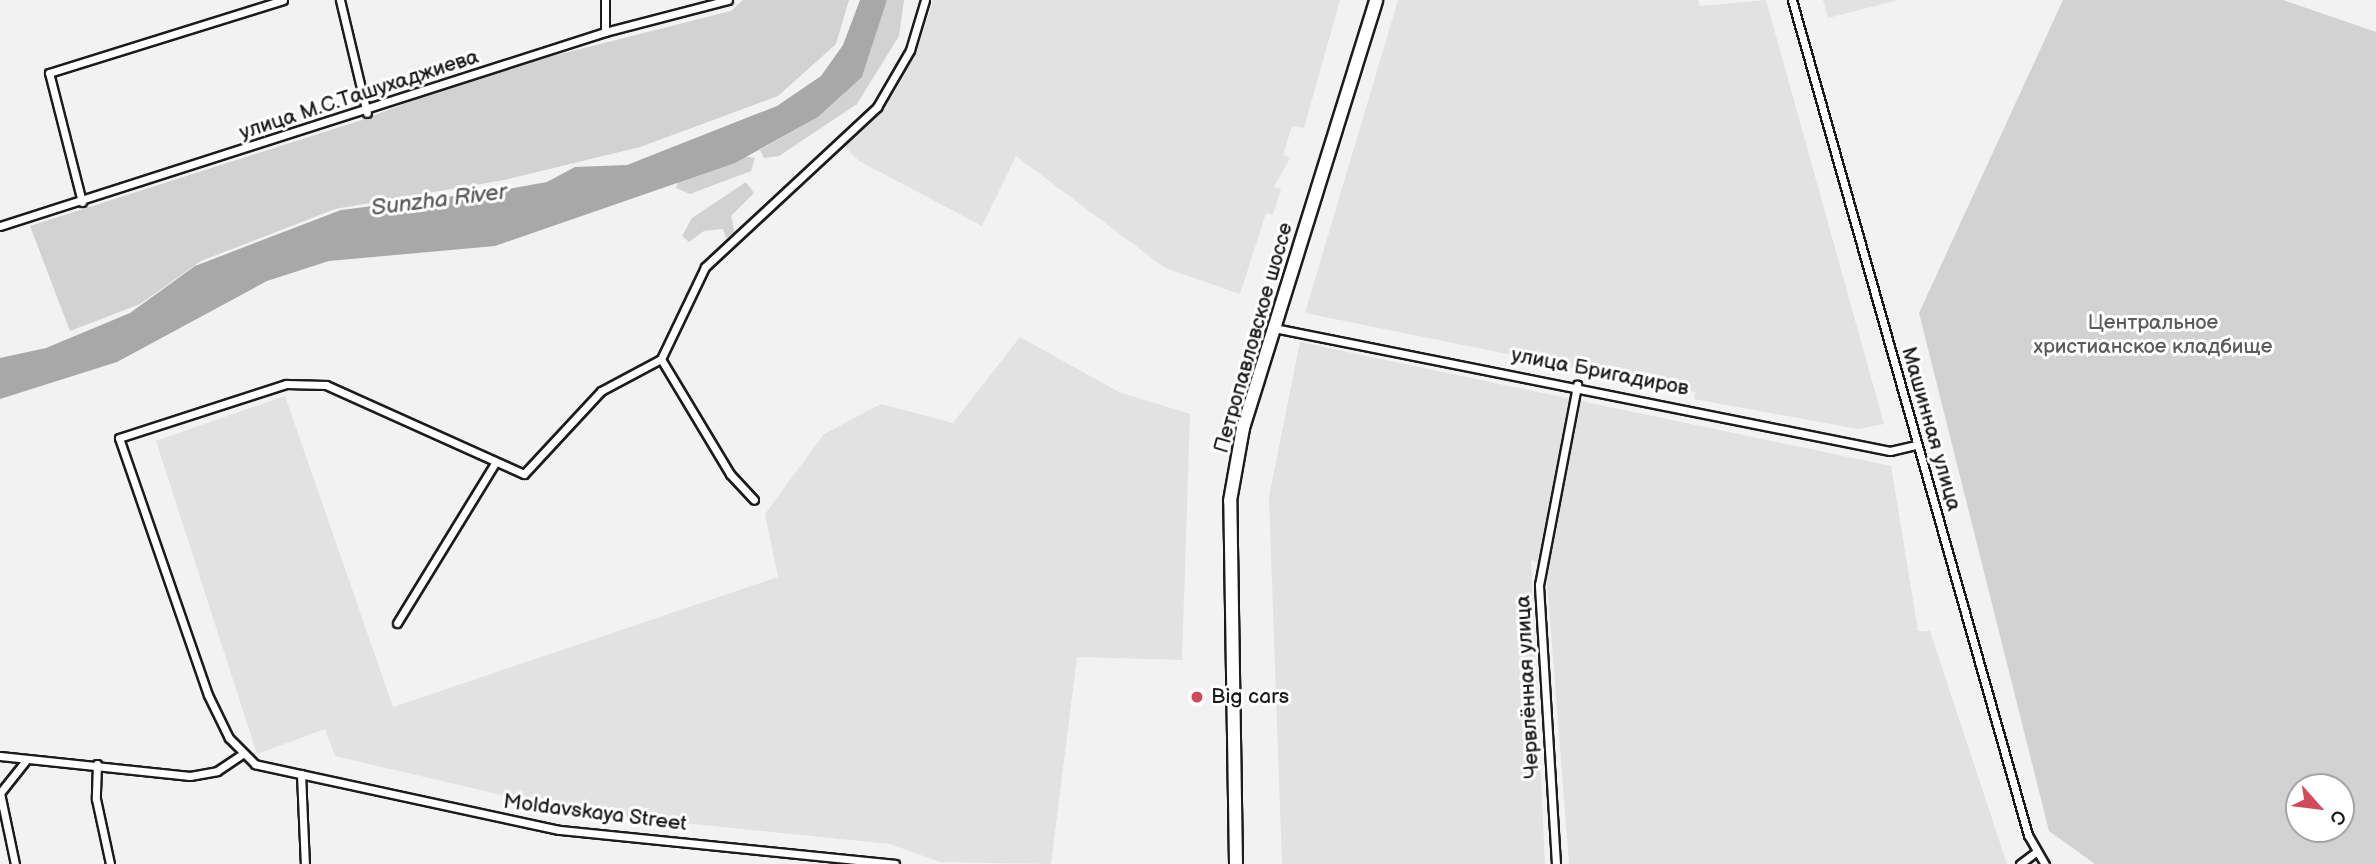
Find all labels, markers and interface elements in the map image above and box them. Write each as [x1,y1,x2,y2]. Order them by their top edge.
street label: улица М.С.Ташухаджиева [236,44,482,146]
water label: Sunzha River [370,178,508,222]
street label: Петропавловское шоссе [1209,220,1299,456]
park label: Центральное христианское кладбище [2033,310,2273,360]
street label: улица Бригадиров [1509,342,1691,402]
street label: Машинная улица [1896,344,1966,514]
street label: Червлённая улица [1511,595,1545,779]
place label: Big cars [1211,684,1289,710]
marker: Big cars [1189,689,1205,705]
north arrow [2285,773,2355,843]
street label: Moldavskaya Street [502,789,688,837]
text: С [2324,806,2350,828]

